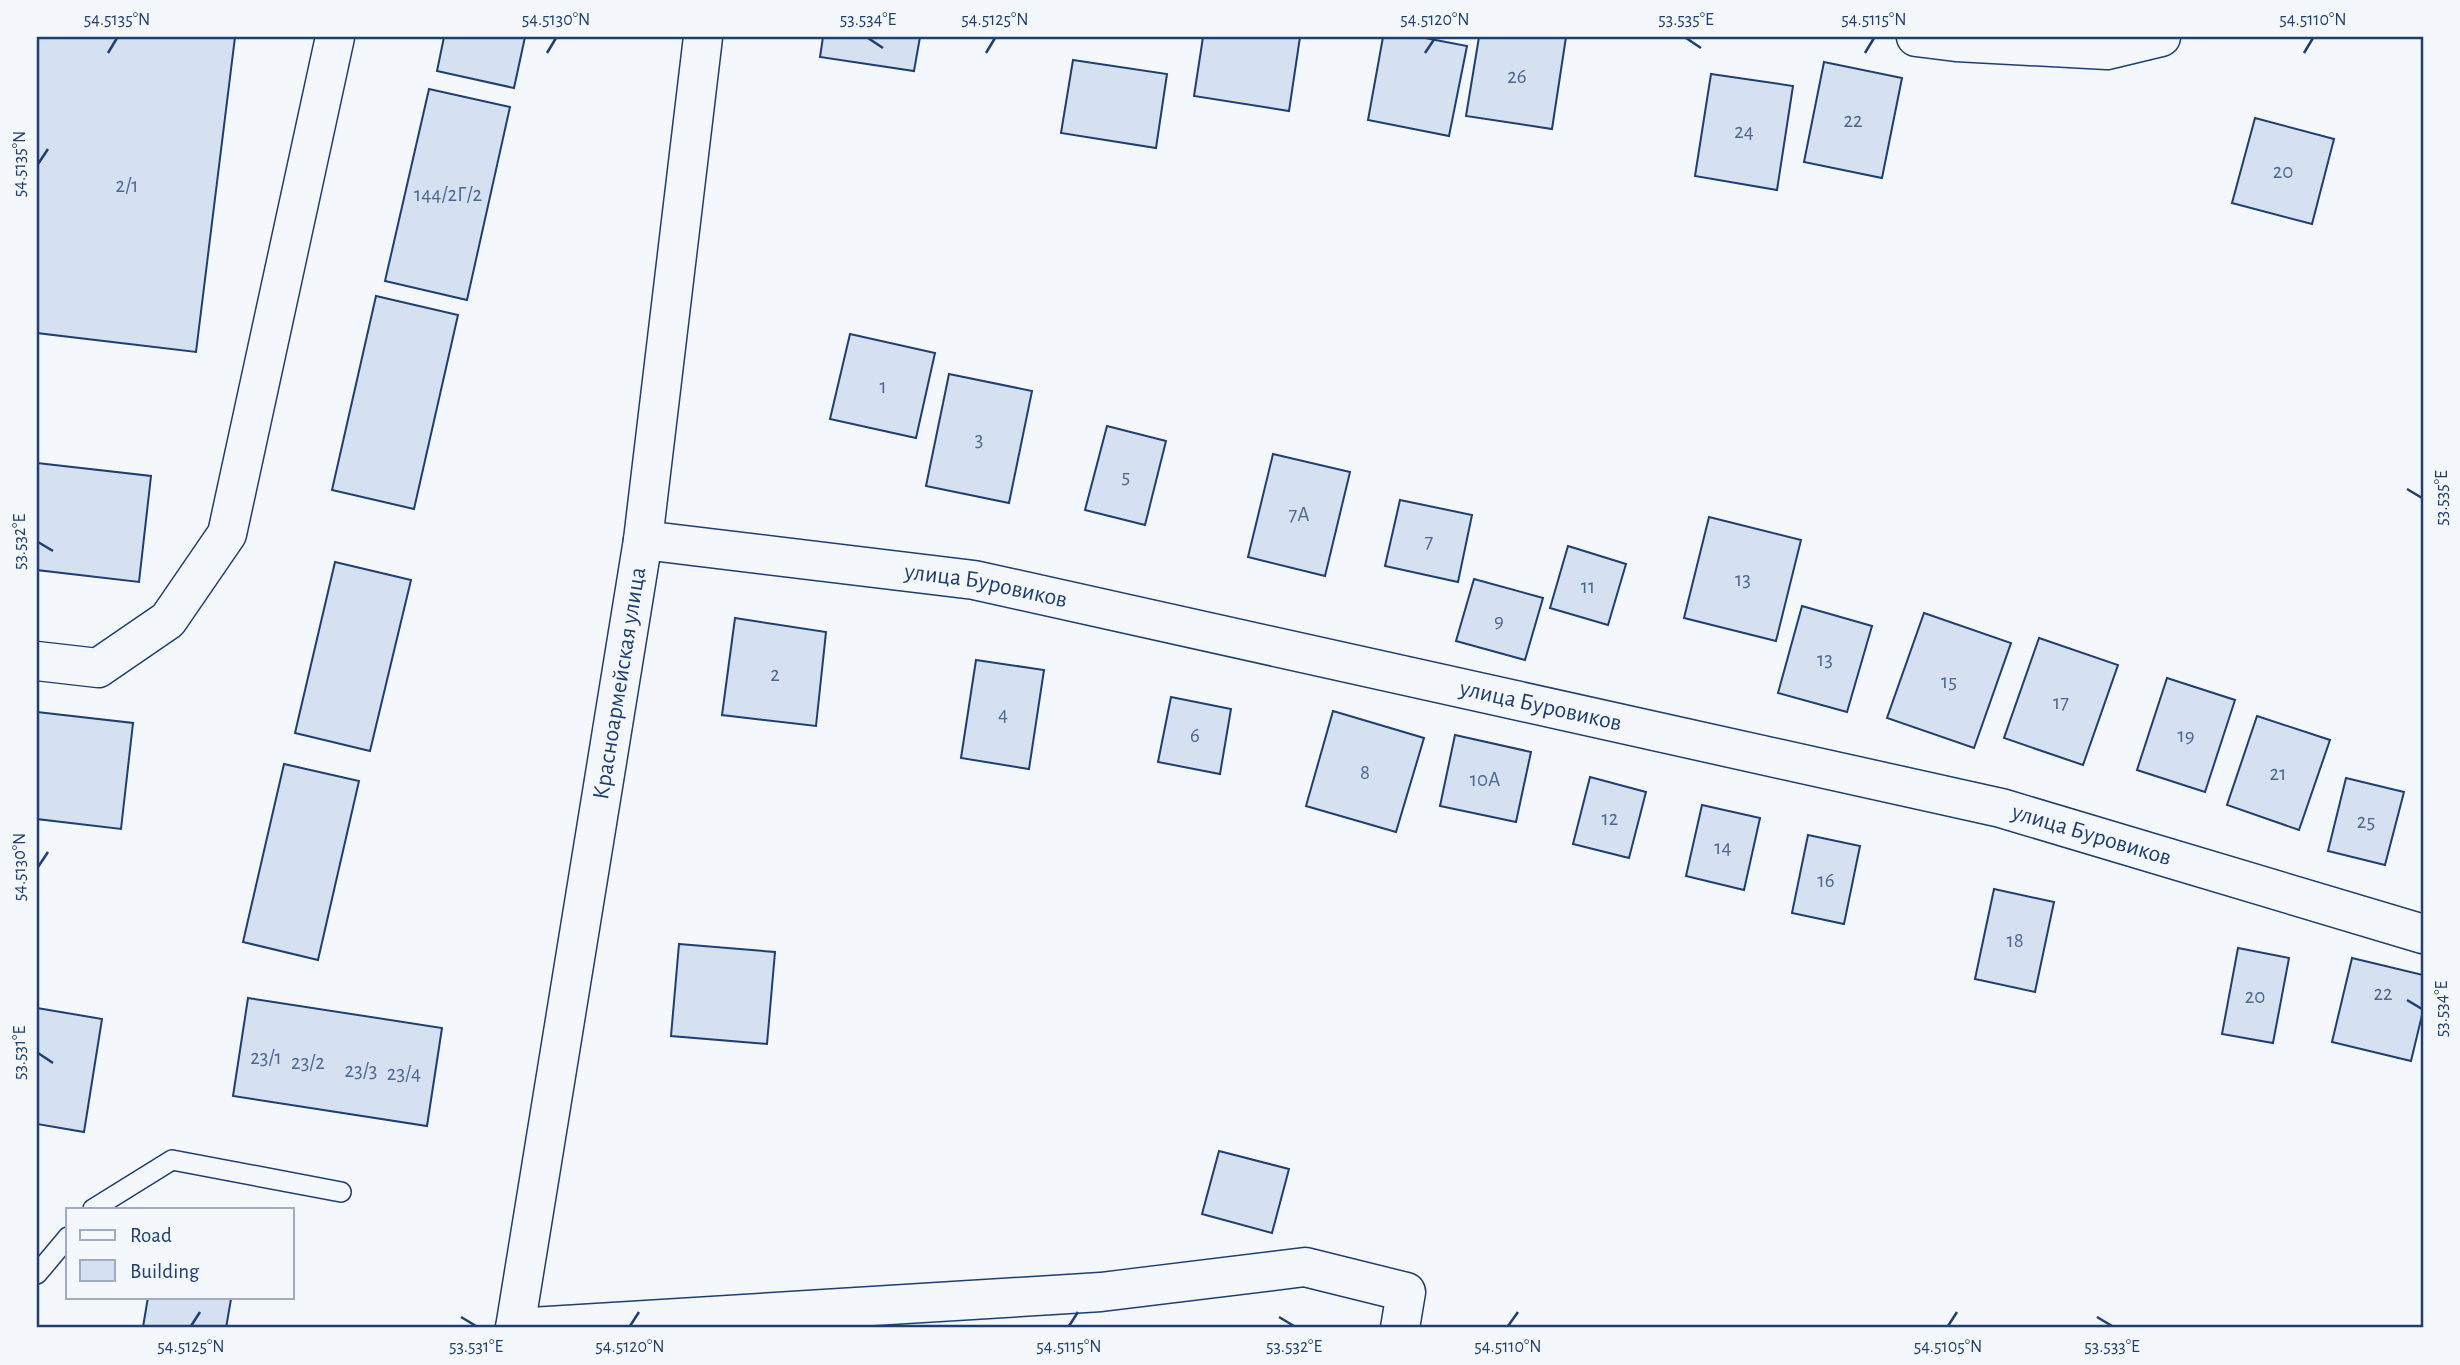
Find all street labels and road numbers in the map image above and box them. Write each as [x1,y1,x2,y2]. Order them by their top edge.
street label: улица Буровиков [902,560,1070,612]
street label: Красноармейская улица [589,565,650,801]
street label: улица Буровиков [1457,676,1624,735]
street label: улица Буровиков [2008,800,2174,870]

